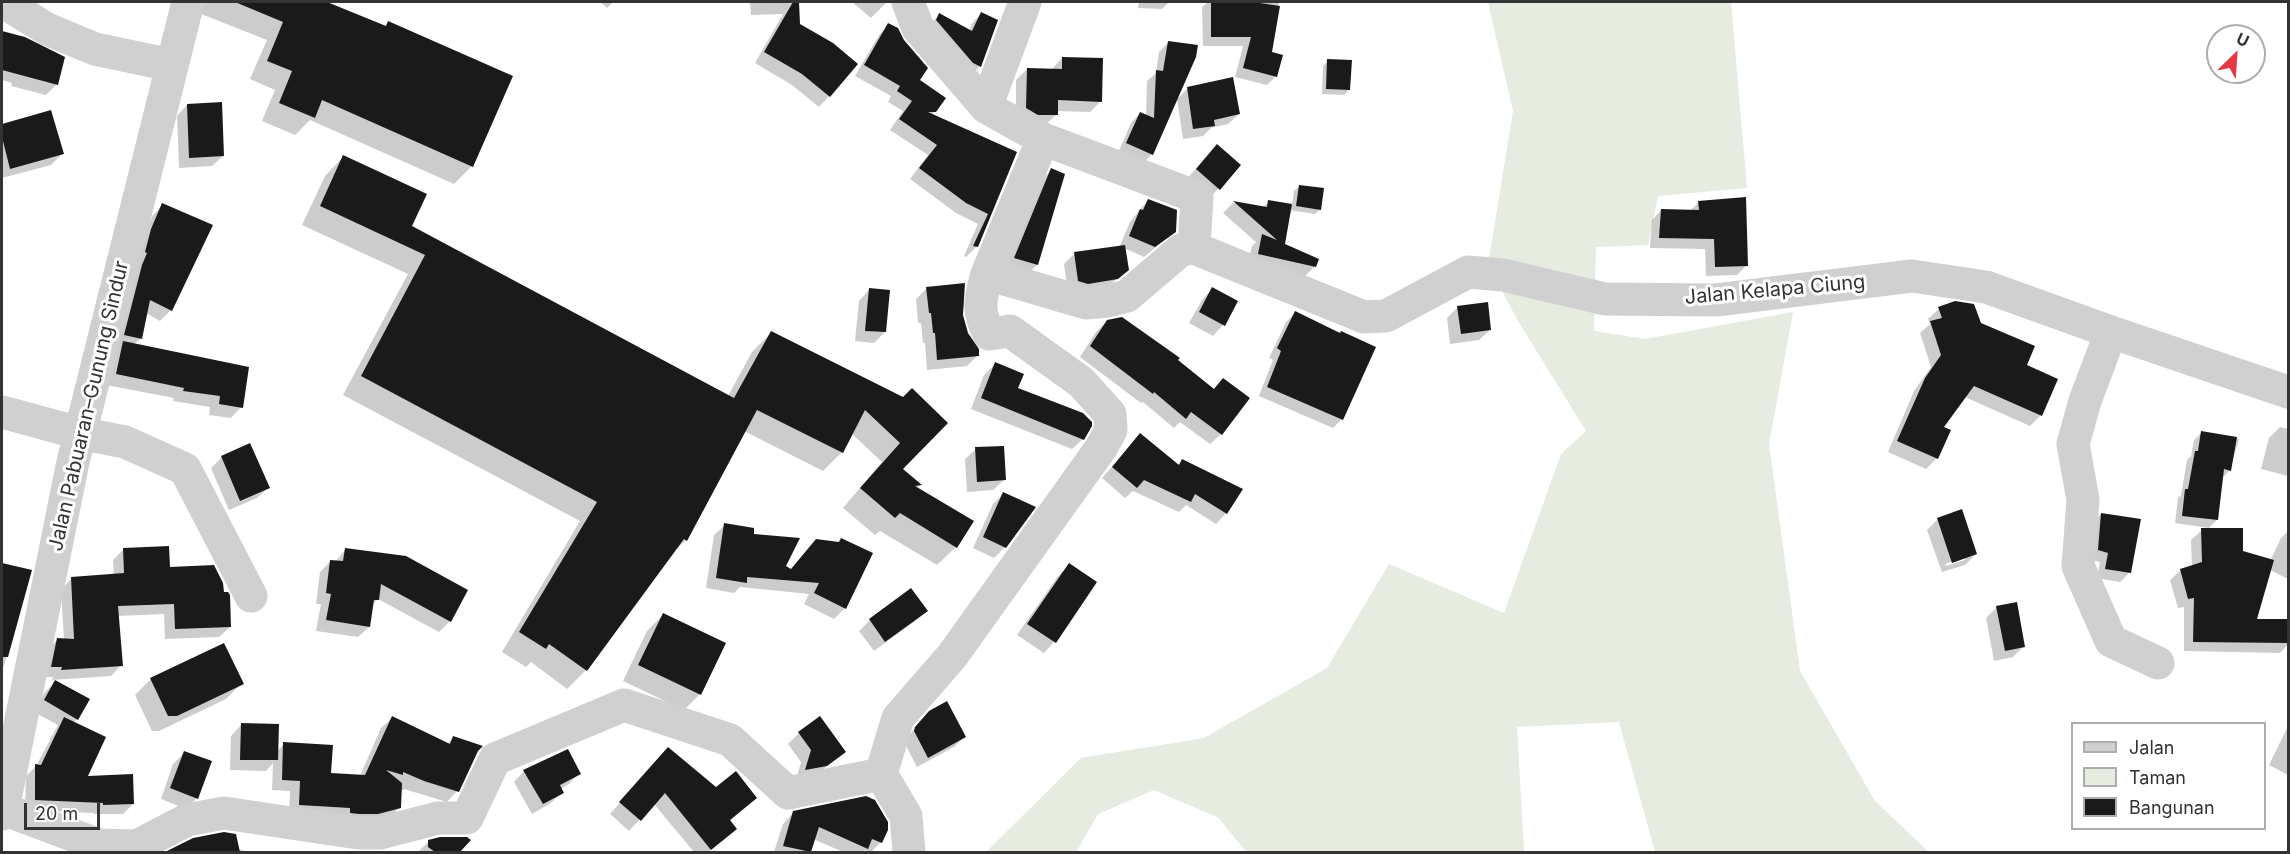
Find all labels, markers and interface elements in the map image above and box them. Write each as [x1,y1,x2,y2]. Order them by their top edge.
north arrow [2206,24,2266,84]
text: U [2233,28,2252,51]
street label: Jalan Pabuaran–Gunung Sindur [44,258,134,554]
street label: Jalan Kelapa Ciung [1684,270,1866,310]
legend [2071,722,2266,830]
text: Jalan [2129,737,2174,758]
text: Taman [2129,767,2186,788]
scale bar [27,791,104,829]
text: Bangunan [2129,797,2215,818]
text: 20 m [35,803,78,824]

